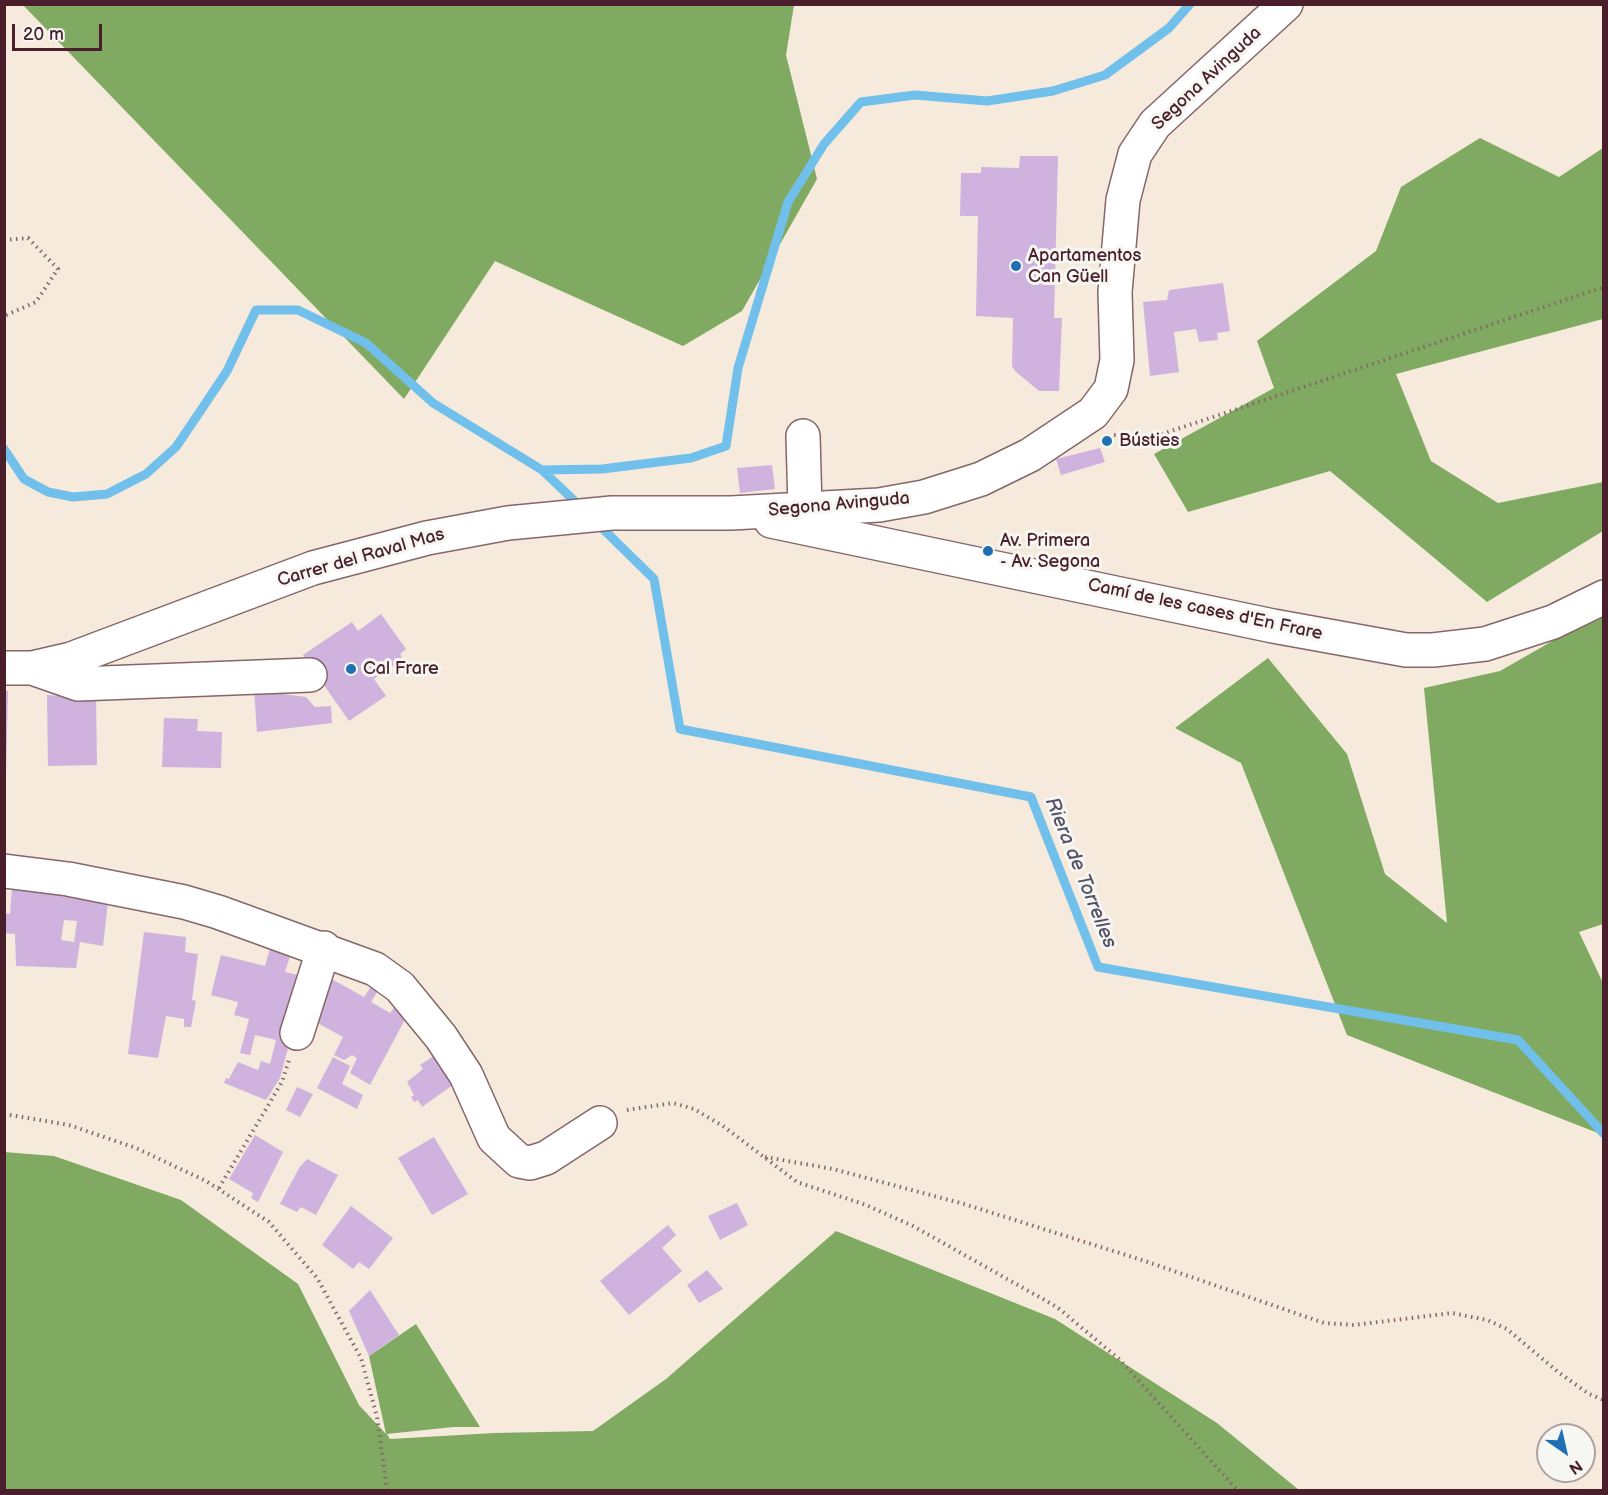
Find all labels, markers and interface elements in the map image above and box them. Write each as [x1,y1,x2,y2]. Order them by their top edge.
scale bar [15,12,105,50]
street label: Segona Avinguda [1148,23,1266,135]
text: 20 m [23,24,64,45]
place label: Apartamentos Can Güell [1028,245,1141,288]
marker: Apartamentos Can Güell [1009,259,1023,273]
place label: Bústies [1119,430,1179,452]
marker: Bústies [1100,434,1114,448]
street label: Segona Avinguda [767,488,911,522]
street label: Carrer del Raval Mas [275,524,447,592]
place label: Av. Primera - Av. Segona [1000,530,1100,572]
marker: Av. Primera - Av. Segona [981,544,995,558]
street label: Camí de les cases d'En Frare [1086,575,1324,645]
place label: Cal Frare [363,658,439,680]
marker: Cal Frare [344,662,358,676]
water label: Riera de Torrelles [1039,794,1121,952]
north arrow [1536,1423,1596,1483]
text: N [1565,1455,1586,1478]

